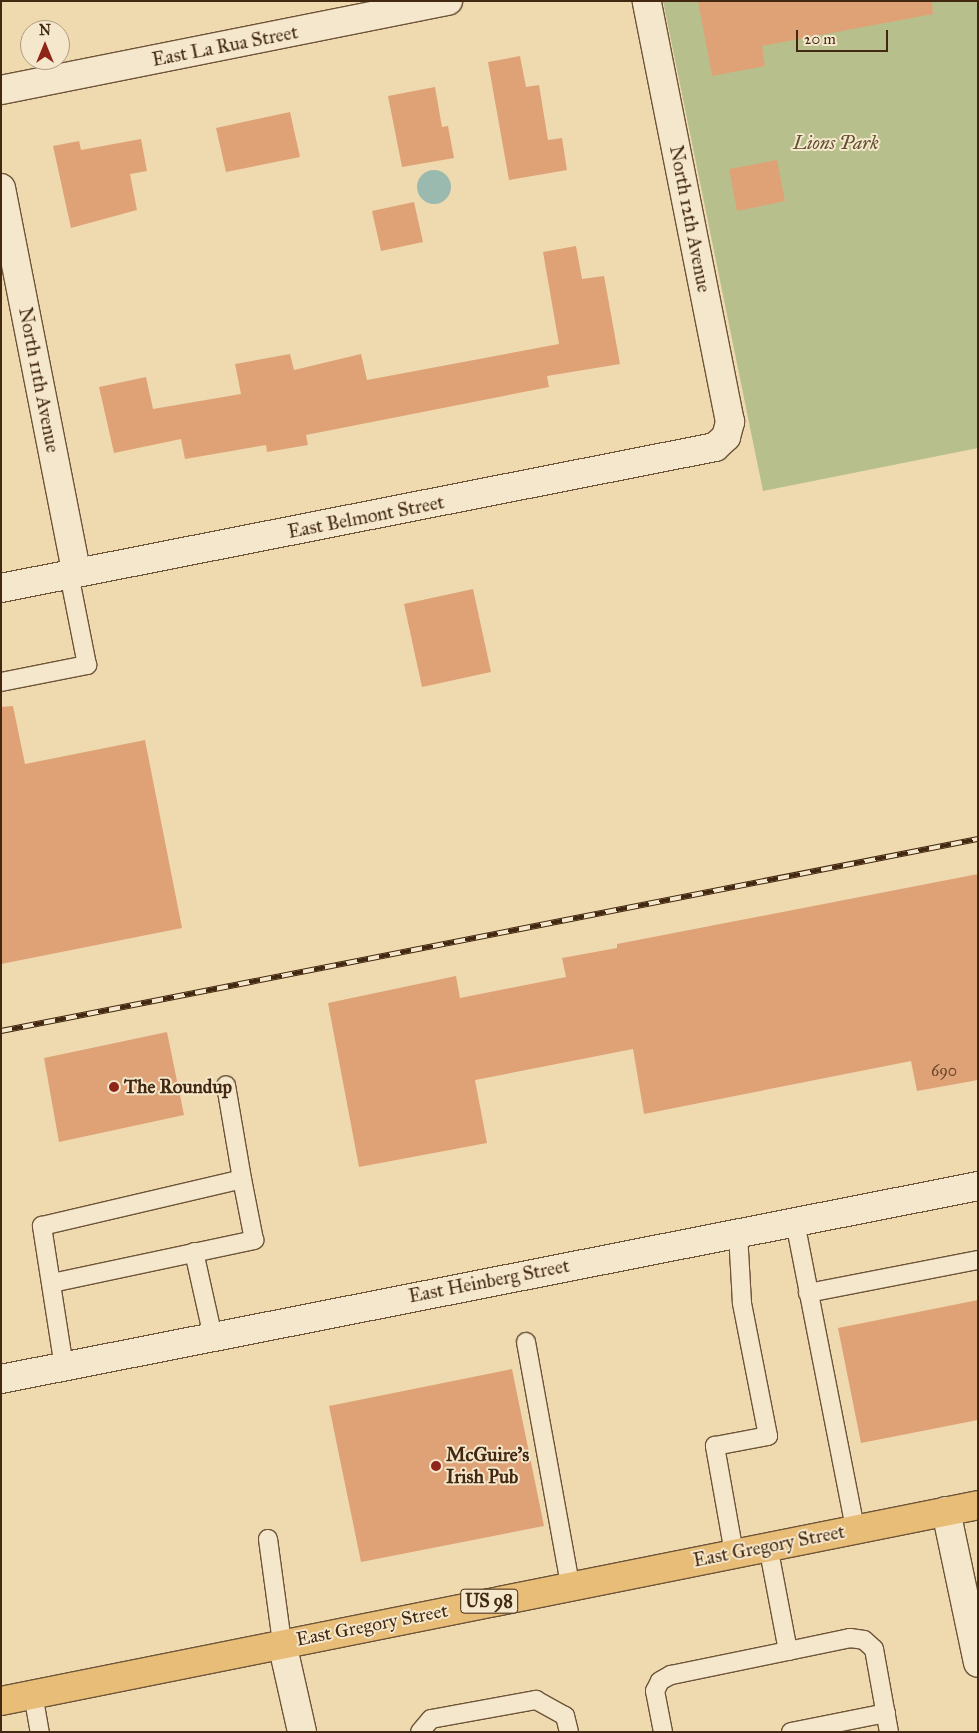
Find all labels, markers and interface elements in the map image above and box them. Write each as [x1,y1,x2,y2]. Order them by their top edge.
north arrow [20,20,70,70]
scale bar [799,20,892,52]
street label: East La Rua Street [150,21,300,71]
text: N [39,22,51,39]
text: 20 m [804,30,836,48]
park label: Lions Park [793,132,879,154]
street label: North 12th Avenue [665,144,715,294]
street label: North 11th Avenue [14,305,64,455]
street label: East Belmont Street [286,491,446,543]
house number: 690 [931,1061,957,1081]
place label: The Roundup [124,1076,232,1098]
marker: The Roundup [108,1081,120,1093]
street label: East Heinberg Street [407,1254,571,1308]
place label: McGuire's Irish Pub [446,1444,529,1488]
marker: McGuire's Irish Pub [430,1460,442,1472]
street label: East Gregory Street [691,1520,847,1572]
road number: US 98 [459,1585,519,1616]
street label: East Gregory Street [294,1599,450,1651]

